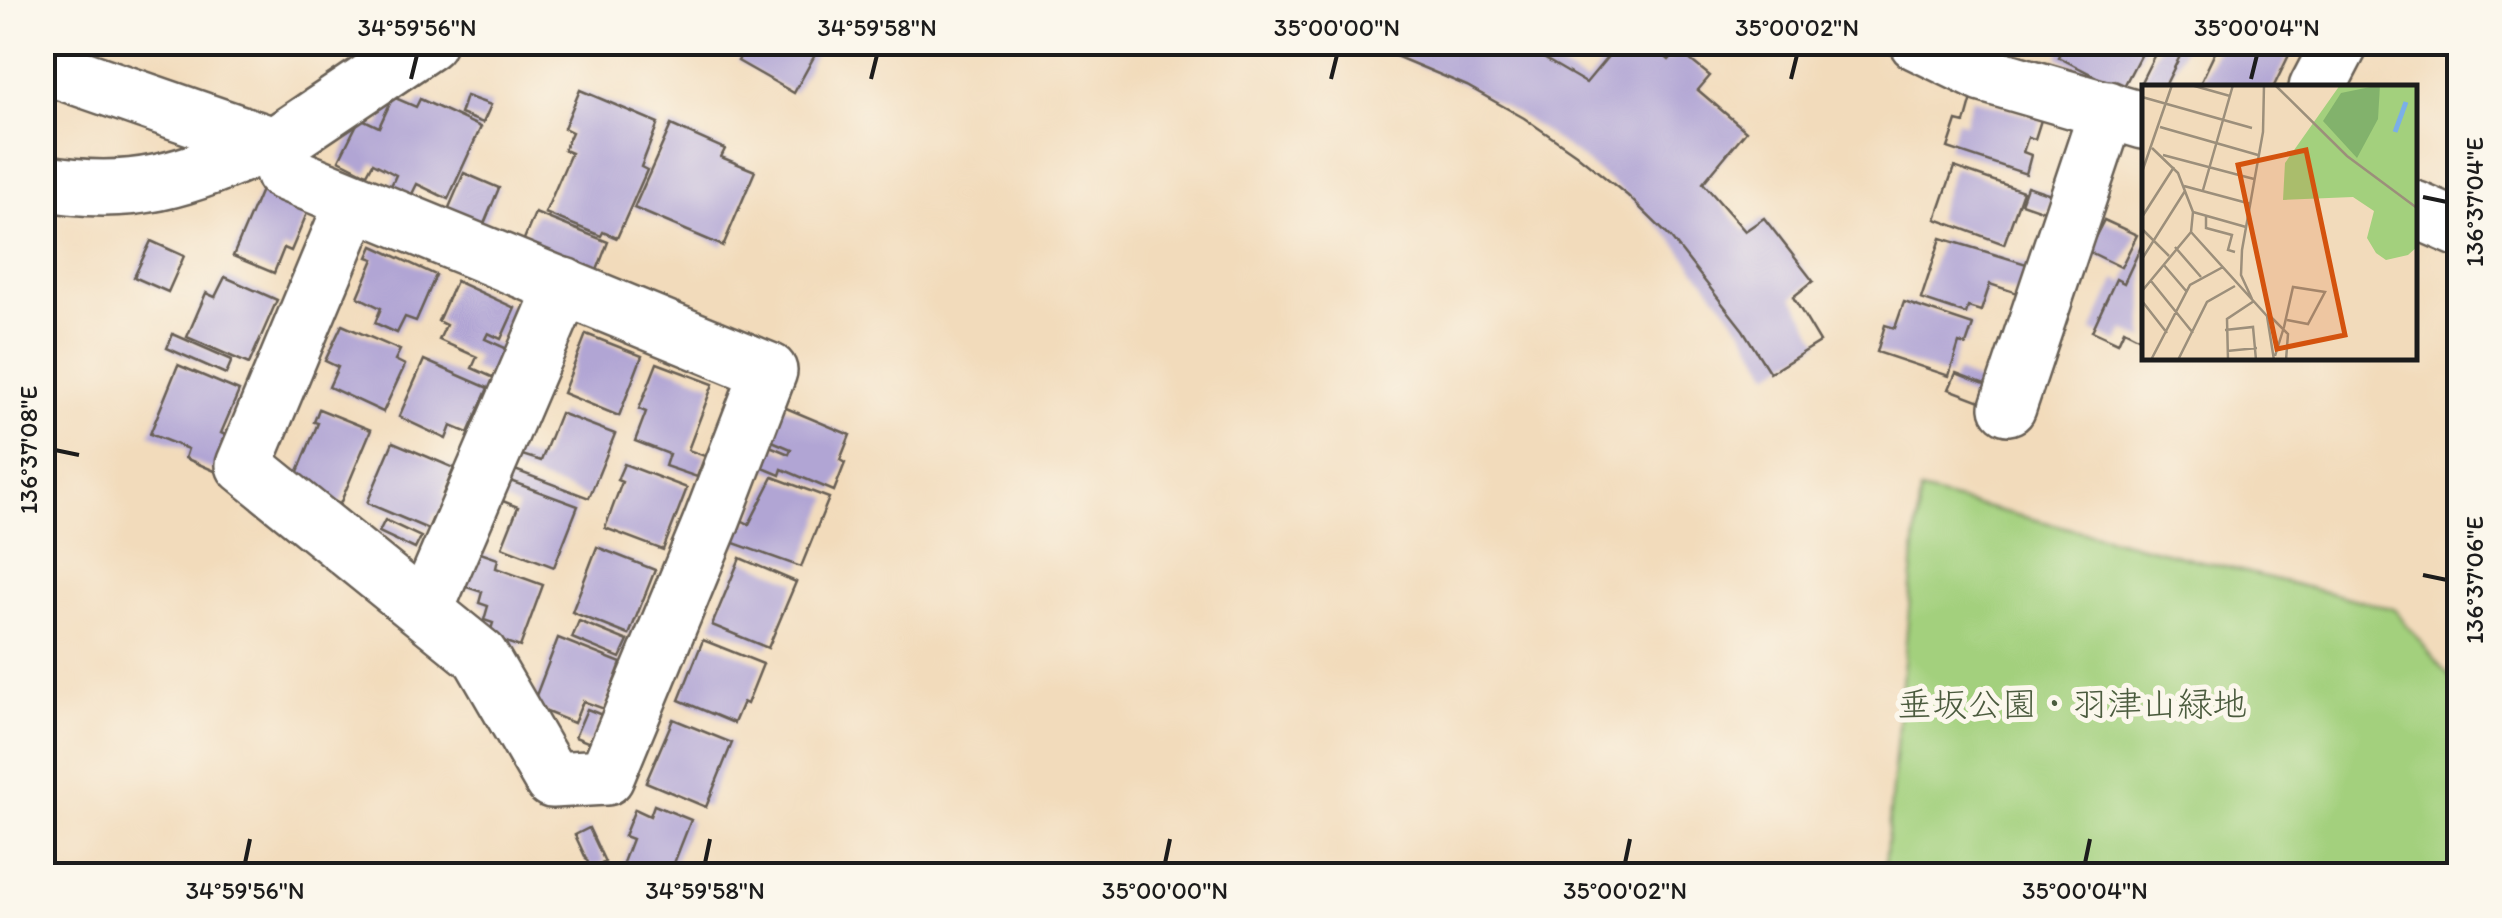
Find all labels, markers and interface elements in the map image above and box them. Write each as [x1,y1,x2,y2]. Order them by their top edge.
text: 34°59'56"N [357,12,477,42]
text: 34°59'58"N [817,12,937,42]
text: 35°00'00"N [1274,12,1400,42]
text: 35°00'02"N [1735,12,1859,42]
text: 35°00'04"N [2194,12,2320,42]
inset map [2142,85,2417,360]
text: 136°37'04"E [2459,137,2489,267]
text: 136°37'08"E [13,386,43,514]
text: 136°37'06"E [2459,516,2489,644]
park label: 垂坂公園・羽津山緑地 [1897,683,2247,725]
text: 34°59'56"N [185,875,305,905]
text: 34°59'58"N [645,875,765,905]
text: 35°00'00"N [1102,875,1228,905]
text: 35°00'02"N [1563,875,1687,905]
text: 35°00'04"N [2022,875,2148,905]

